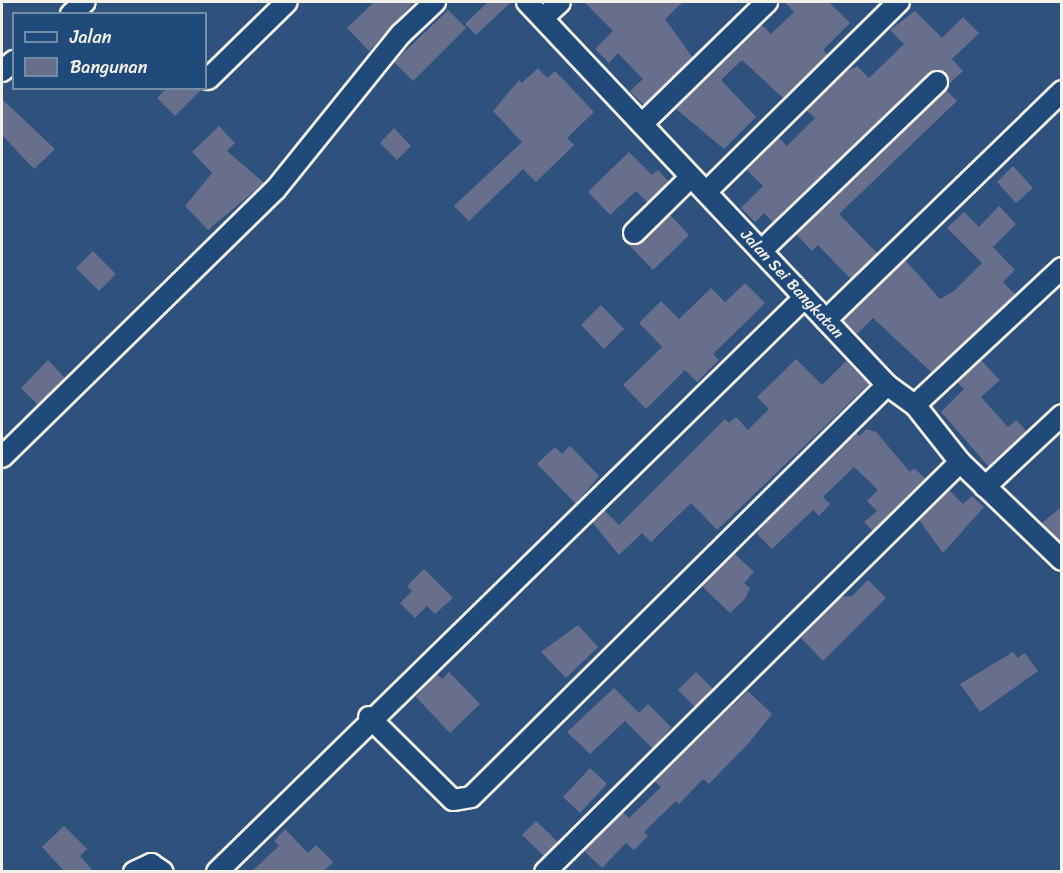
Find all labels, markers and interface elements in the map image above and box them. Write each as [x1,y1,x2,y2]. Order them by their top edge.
legend [12,12,207,90]
text: Jalan [70,21,111,53]
text: Bangunan [70,51,147,83]
street label: Jalan Sei Bangkatan [736,225,848,343]

